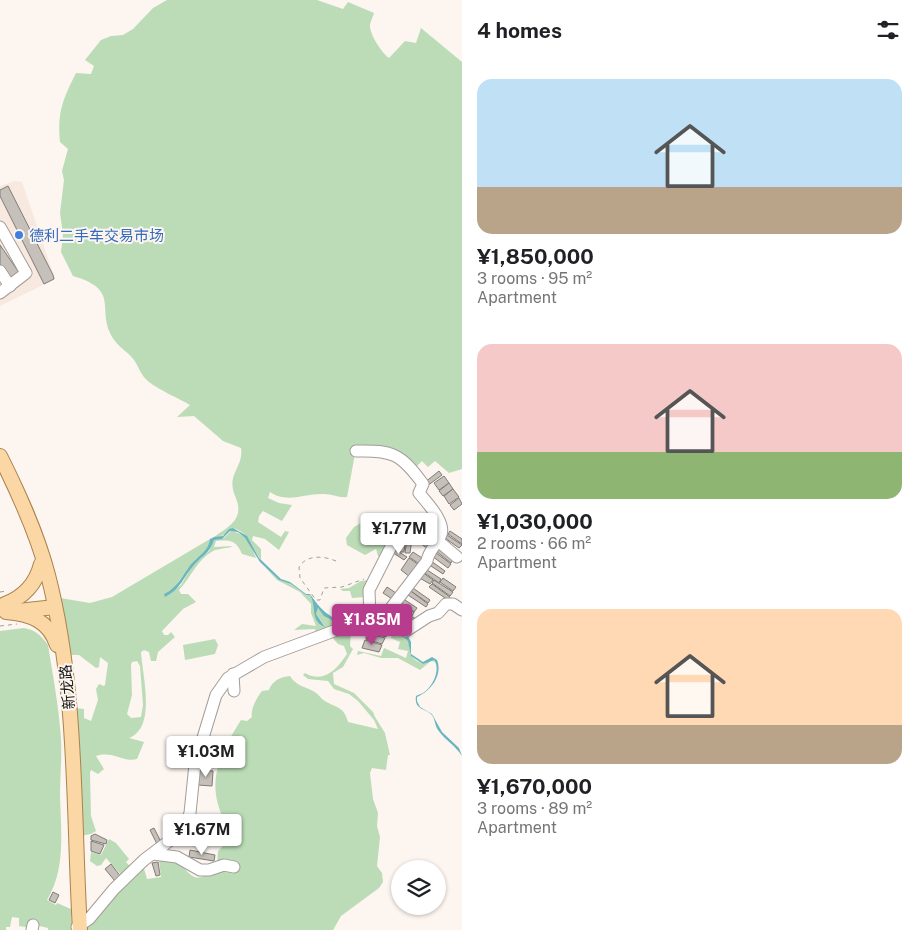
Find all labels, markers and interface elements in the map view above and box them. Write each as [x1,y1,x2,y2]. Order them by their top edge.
icon: filters [874,16,902,44]
text: 4 homes [477,18,562,43]
icon: home [645,111,735,201]
place label: 德利二手车交易市场 [29,227,164,244]
marker: 德利二手车交易市场 [13,229,25,241]
text: ¥1,850,000 [477,244,594,269]
text: 3 rooms · 95 m² [477,269,592,288]
text: Apartment [477,288,557,307]
icon: home [645,376,735,466]
text: ¥1,030,000 [477,509,593,534]
pin: ¥1.77M [358,512,440,555]
text: ¥1.77M [371,519,427,538]
text: 2 rooms · 66 m² [477,534,591,553]
text: Apartment [477,553,557,572]
pin: ¥1.85M [331,604,413,646]
text: ¥1.85M [343,610,401,629]
icon: home [645,641,735,731]
street label: 新龙路 [57,664,77,710]
pin: ¥1.03M [165,736,247,778]
text: ¥1.03M [177,742,235,761]
text: ¥1,670,000 [477,774,592,799]
text: 3 rooms · 89 m² [477,799,592,818]
pin: ¥1.67M [161,814,243,856]
text: Apartment [477,818,557,837]
text: ¥1.67M [174,820,230,839]
map controls [391,860,446,915]
button: layers [391,860,446,915]

